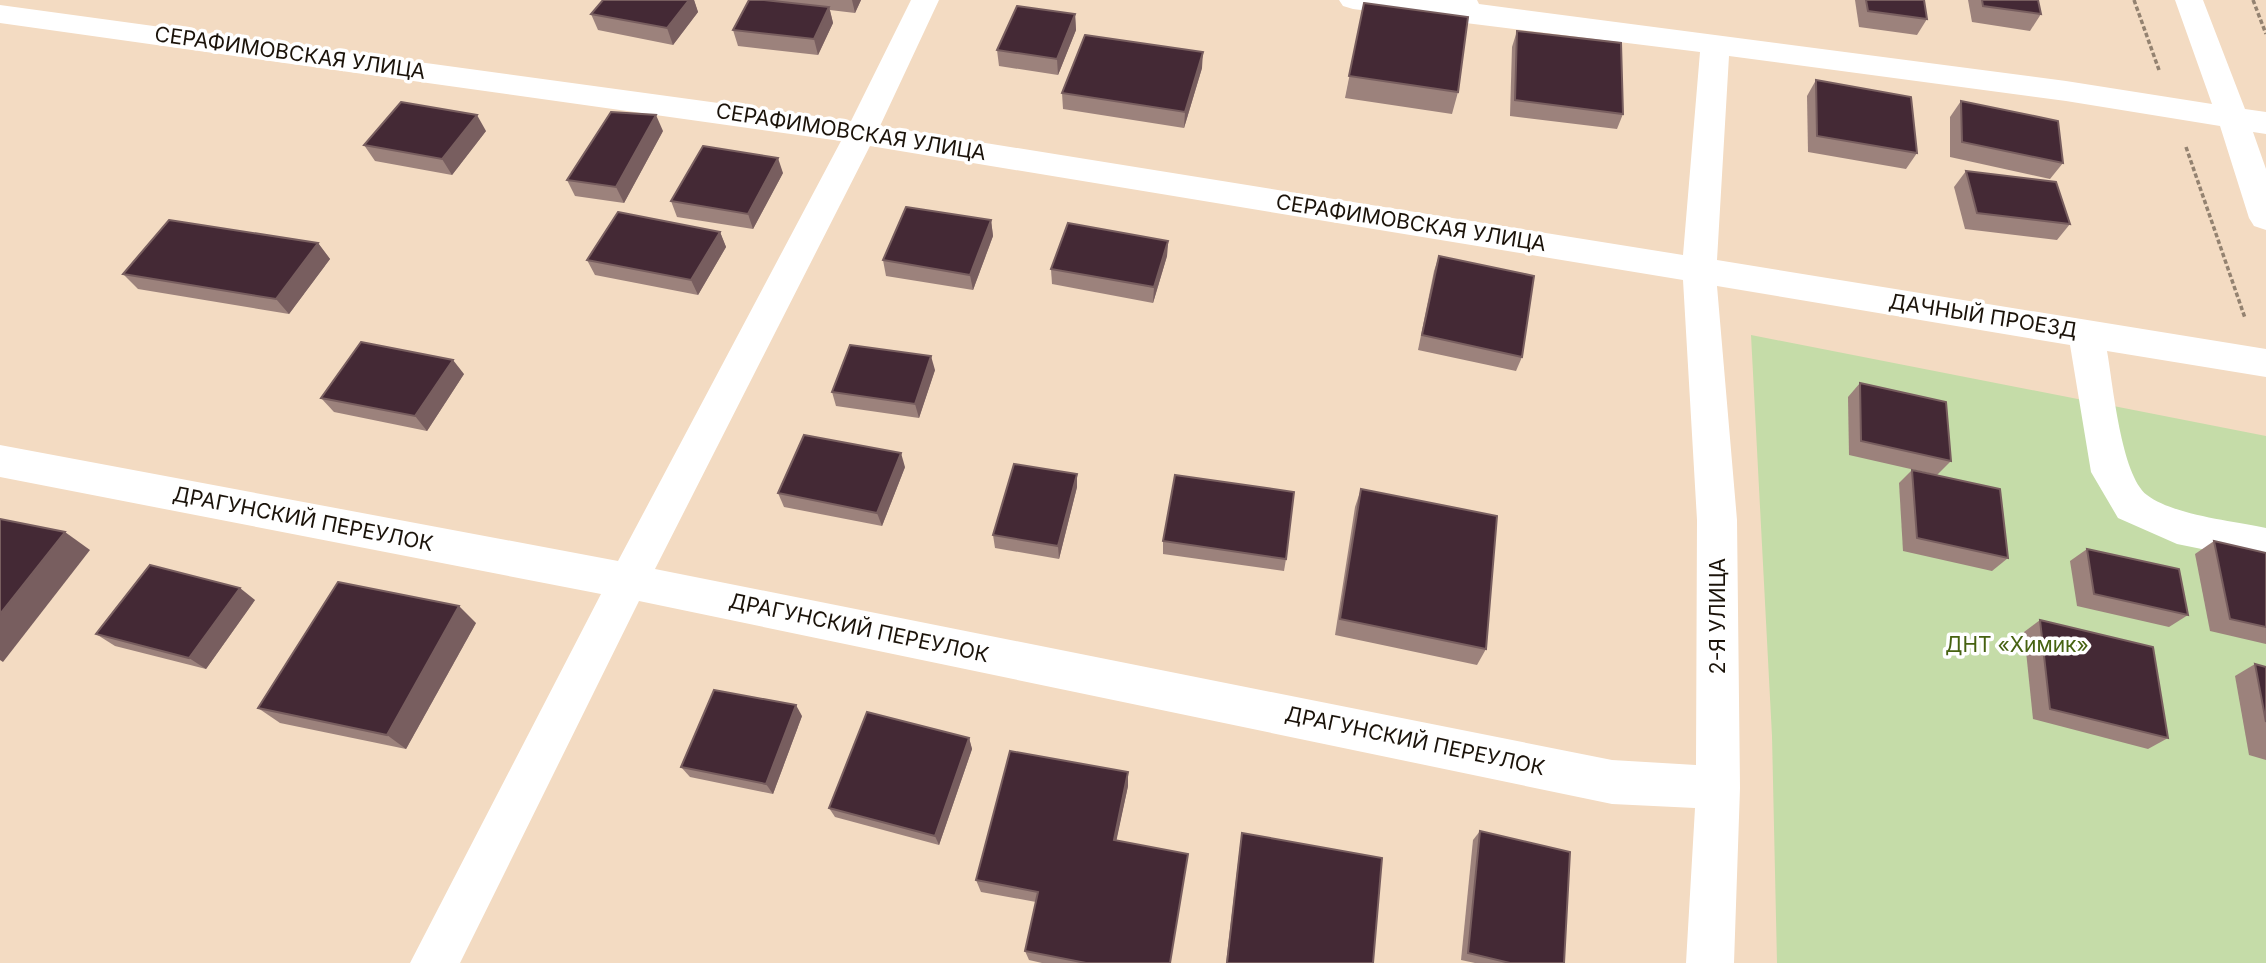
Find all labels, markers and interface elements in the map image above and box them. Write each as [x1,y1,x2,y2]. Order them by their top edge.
street label: СЕРАФИМОВСКАЯ УЛИЦА [153,21,427,84]
street label: СЕРАФИМОВСКАЯ УЛИЦА [714,98,988,165]
street label: СЕРАФИМОВСКАЯ УЛИЦА [1274,189,1548,256]
street label: ДАЧНЫЙ ПРОЕЗД [1887,287,2079,343]
street label: ДРАГУНСКИЙ ПЕРЕУЛОК [171,480,436,556]
street label: 2-Я УЛИЦА [1705,558,1730,674]
street label: ДРАГУНСКИЙ ПЕРЕУЛОК [727,587,991,667]
park label: ДНТ «Химик» [1945,632,2089,657]
street label: ДРАГУНСКИЙ ПЕРЕУЛОК [1283,700,1547,780]

